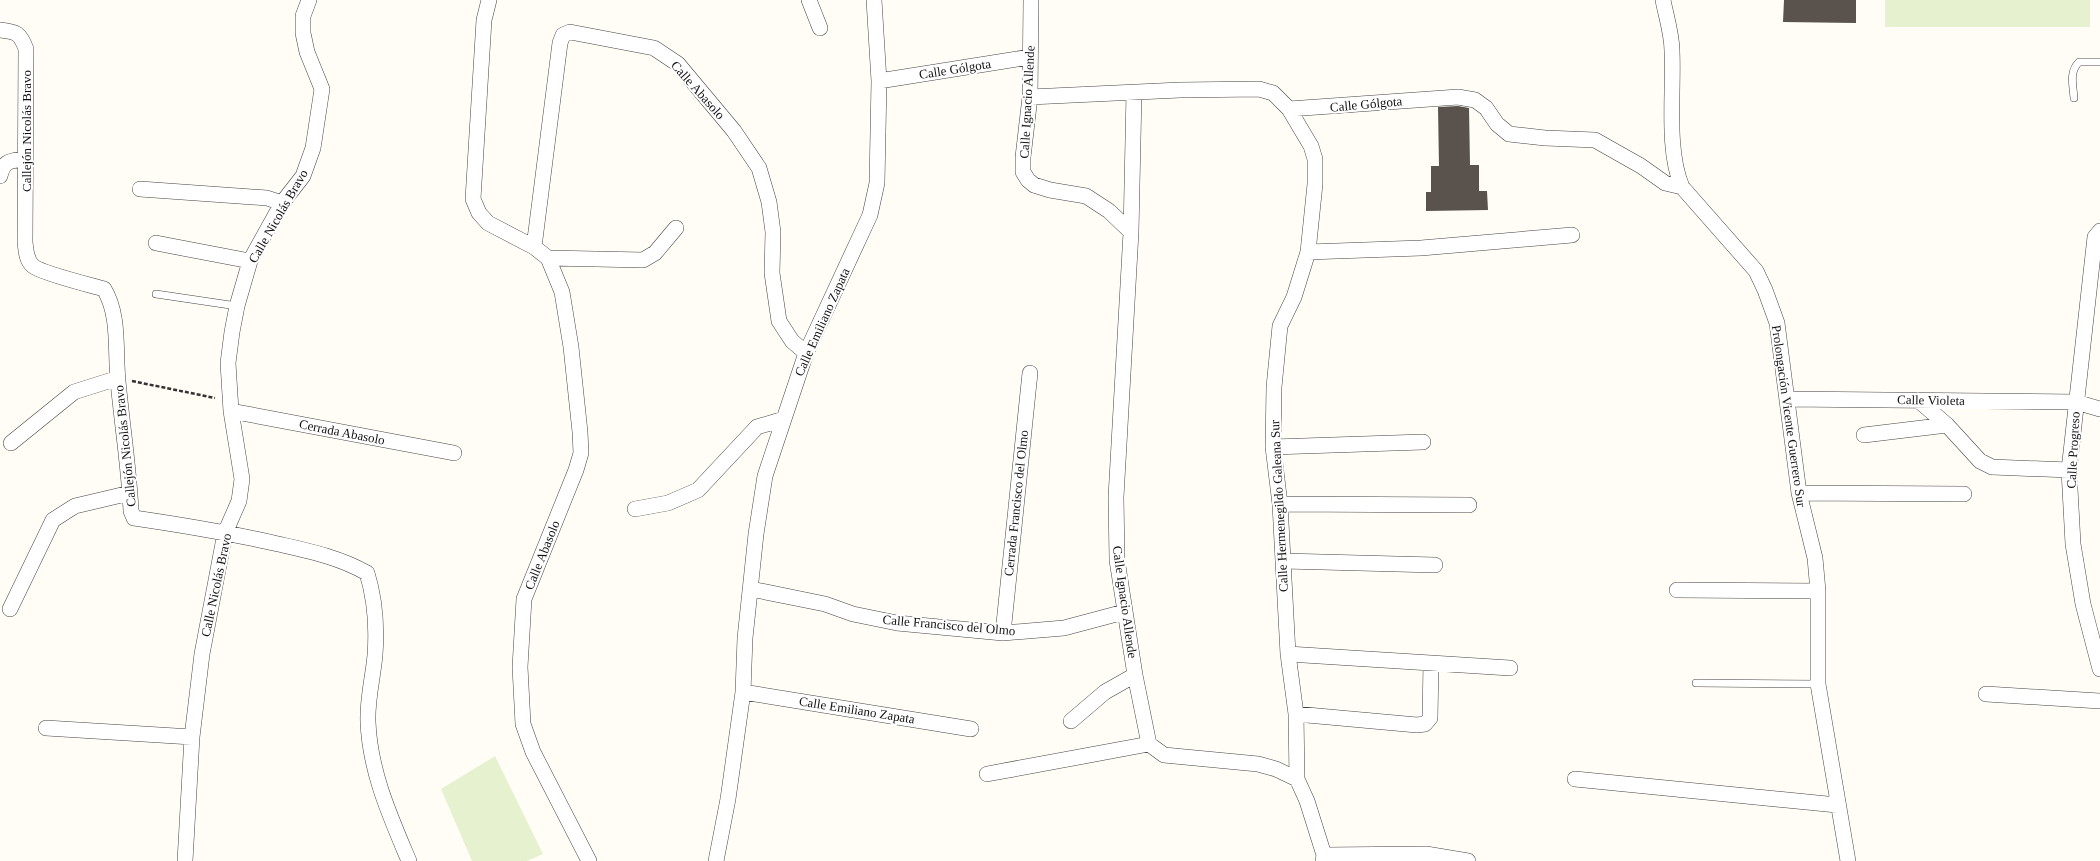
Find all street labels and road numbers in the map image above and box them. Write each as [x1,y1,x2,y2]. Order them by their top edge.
street label: Calle Ignacio Allende [1017,45,1037,159]
street label: Calle Gólgota [918,56,992,82]
street label: Calle Abasolo [668,58,728,122]
street label: Callejón Nicolás Bravo [19,70,34,192]
street label: Calle Gólgota [1329,93,1403,115]
street label: Calle Nicolás Bravo [245,167,311,265]
street label: Calle Emiliano Zapata [791,265,853,378]
street label: Prolongación Vicente Guerrero Sur [1769,324,1809,509]
street label: Callejón Nicolás Bravo [111,385,139,507]
street label: Calle Violeta [1897,392,1965,408]
street label: Calle Progreso [2063,411,2083,489]
street label: Cerrada Abasolo [298,416,386,448]
street label: Calle Hermenegildo Galeana Sur [1267,419,1291,592]
street label: Cerrada Francisco del Olmo [1001,429,1031,577]
street label: Calle Abasolo [521,518,563,592]
street label: Calle Nicolás Bravo [198,532,234,638]
street label: Calle Ignacio Allende [1110,545,1140,659]
street label: Calle Francisco del Olmo [882,612,1016,638]
street label: Calle Emiliano Zapata [798,693,916,727]

